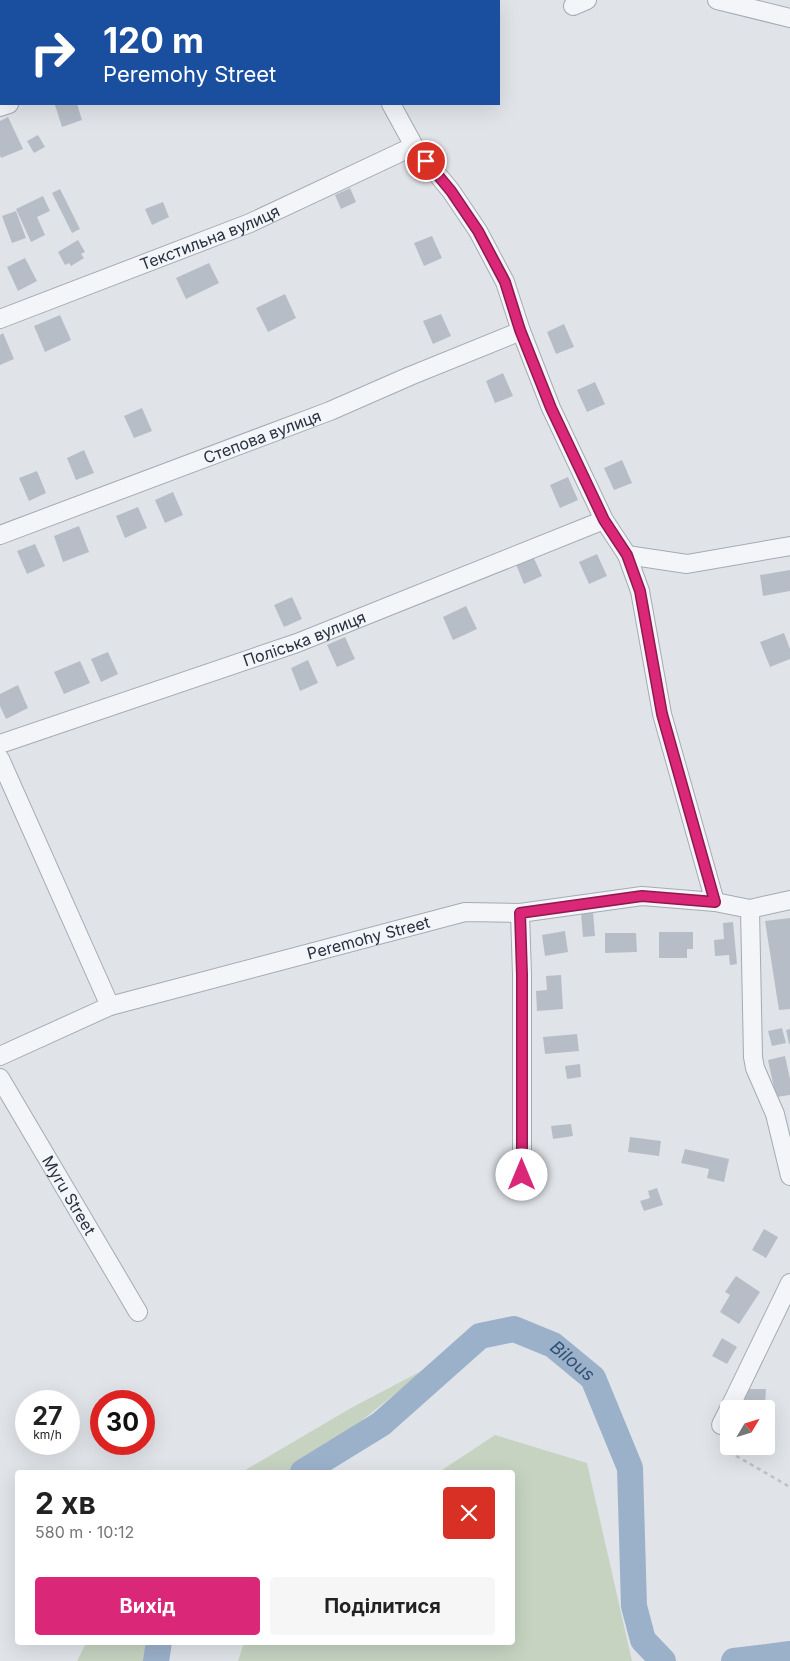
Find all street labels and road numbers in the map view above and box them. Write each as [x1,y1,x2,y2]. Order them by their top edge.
street label: Текстильна вулиця [137,201,283,274]
street label: Степова вулиця [200,405,324,468]
street label: Поліська вулиця [240,607,368,671]
street label: Peremohy Street [305,912,432,963]
street label: Myru Street [38,1152,100,1238]

